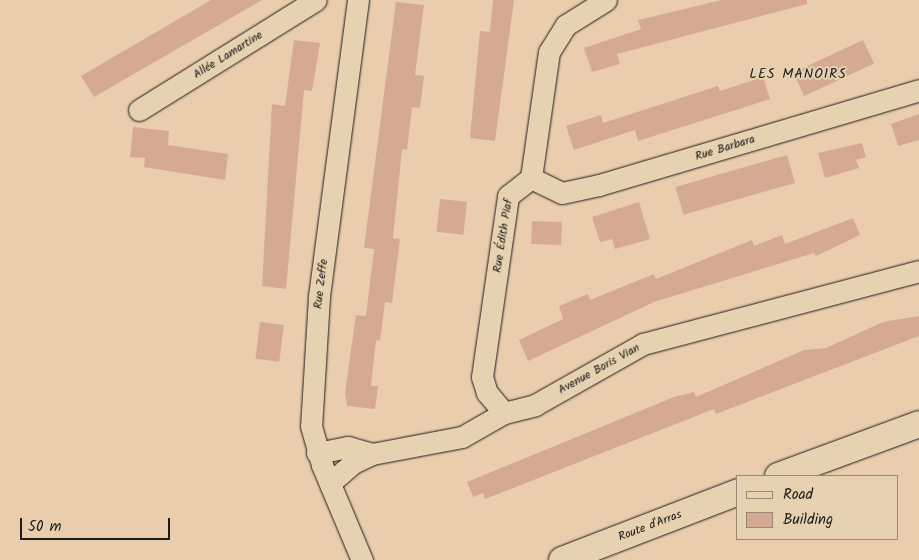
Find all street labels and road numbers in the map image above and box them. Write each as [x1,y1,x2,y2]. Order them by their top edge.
street label: Allée Lamartine [191,28,265,82]
street label: Rue Barbara [693,132,757,164]
street label: Rue Édith Piaf [490,198,516,274]
street label: Rue Zeffe [311,258,331,310]
street label: Avenue Boris Vian [556,341,642,397]
street label: Route d'Arras [616,507,684,545]

